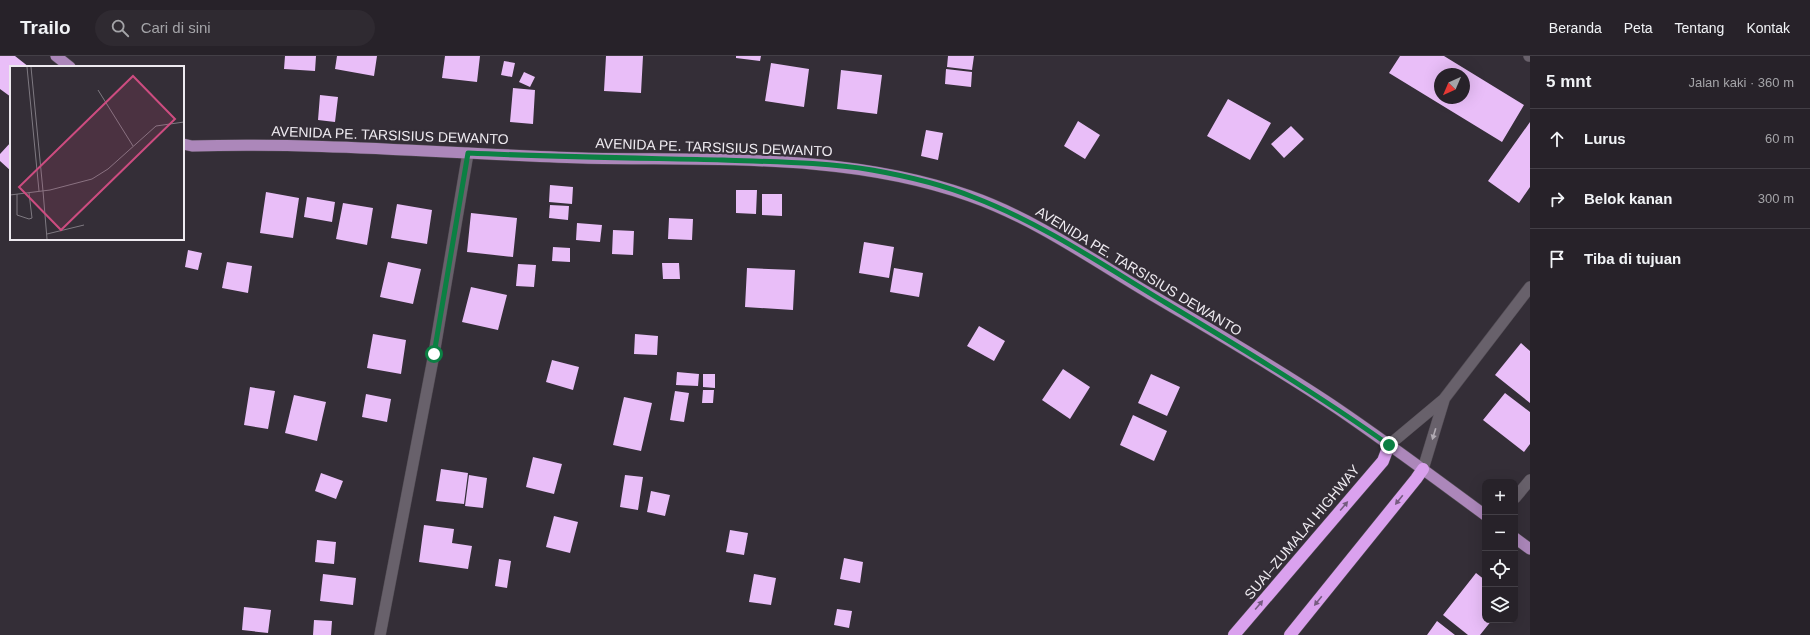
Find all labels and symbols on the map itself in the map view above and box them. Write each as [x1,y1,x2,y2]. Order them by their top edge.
inset map [10,66,184,240]
north arrow [1434,68,1470,104]
street label: AVENIDA PE. TARSISIUS DEWANTO [271,123,509,147]
street label: AVENIDA PE. TARSISIUS DEWANTO [595,135,833,159]
street label: AVENIDA PE. TARSISIUS DEWANTO [1033,203,1245,339]
route start [425,345,443,363]
one-way arrow [1431,428,1437,440]
route end [1380,436,1398,454]
street label: SUAI–ZUMALAI HIGHWAY [1241,461,1363,602]
one-way arrow [1395,495,1404,506]
one-way arrow [1339,501,1348,512]
one-way arrow [1313,596,1322,607]
one-way arrow [1255,600,1264,611]

